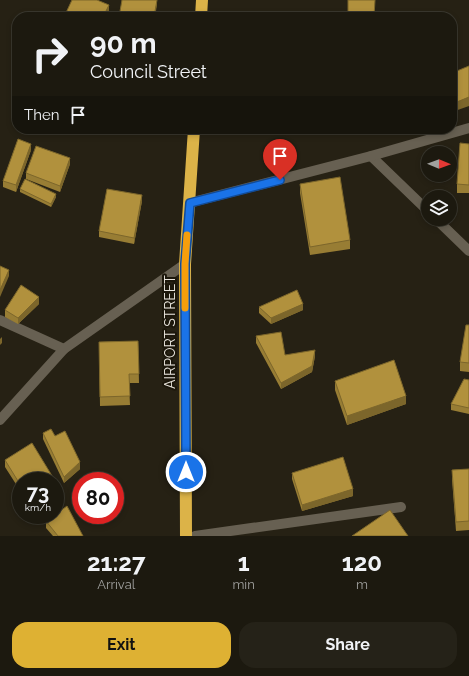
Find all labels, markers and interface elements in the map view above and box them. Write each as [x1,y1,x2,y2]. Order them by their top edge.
text: 90 m [90,27,156,60]
icon: right [24,28,76,80]
text: Council Street [90,61,207,82]
icon: arrive [67,104,89,126]
text: Then [24,106,59,124]
pin [263,139,297,180]
icon: arrive [269,145,291,167]
north arrow [421,146,457,182]
map controls [421,146,457,226]
button: layers [421,190,457,226]
street label: AIRPORT STREET [162,275,178,389]
position arrow [165,451,207,493]
speed limit sign: 80 [72,472,124,524]
text: 73 [27,481,49,505]
text: km/h [25,502,51,513]
text: 21:27 [87,548,145,577]
text: 1 [238,548,250,577]
text: 120 [342,548,382,577]
text: Arrival [97,577,135,592]
text: min [232,577,255,592]
text: m [356,577,368,592]
button: Exit [12,622,231,668]
button: Share [239,622,457,668]

